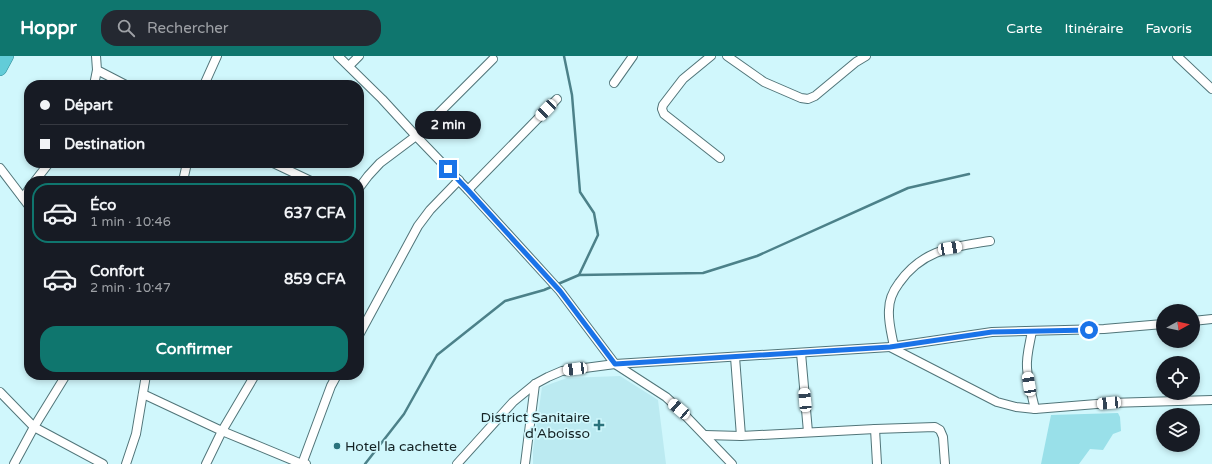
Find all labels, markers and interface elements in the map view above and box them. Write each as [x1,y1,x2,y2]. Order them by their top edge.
search box [101,10,381,46]
text: Hoppr [20,17,77,39]
icon: search [115,17,137,39]
text: Rechercher [147,19,229,37]
text: Carte [1006,20,1042,37]
text: Itinéraire [1064,20,1123,37]
text: Favoris [1145,20,1192,37]
text: Départ [64,96,113,114]
car [533,97,559,123]
callout: 2 min [415,111,481,139]
text: 2 min [431,117,465,133]
text: Destination [64,135,145,153]
route end [439,160,457,178]
icon: car [42,195,78,231]
text: Éco [90,196,116,214]
text: 637 CFA [284,204,346,222]
text: 1 min · 10:46 [90,214,171,230]
car [937,240,963,256]
icon: car [42,261,78,297]
text: Confort [90,262,144,280]
text: 859 CFA [284,270,346,288]
text: 2 min · 10:47 [90,280,171,296]
north arrow [1156,304,1200,348]
map controls [1156,304,1200,452]
route start [1080,321,1098,339]
button: Confirmer [40,326,348,372]
button: locate [1156,356,1200,400]
car [562,362,588,376]
car [1021,371,1037,397]
car [798,388,812,412]
car [1097,396,1121,410]
car [666,397,692,421]
button: layers [1156,408,1200,452]
place label: District Sanitaire d'Aboisso [481,409,590,442]
marker: District Sanitaire d'Aboisso [593,419,605,431]
place label: Hotel la cachette [345,438,457,455]
marker: Hotel la cachette [332,441,342,451]

